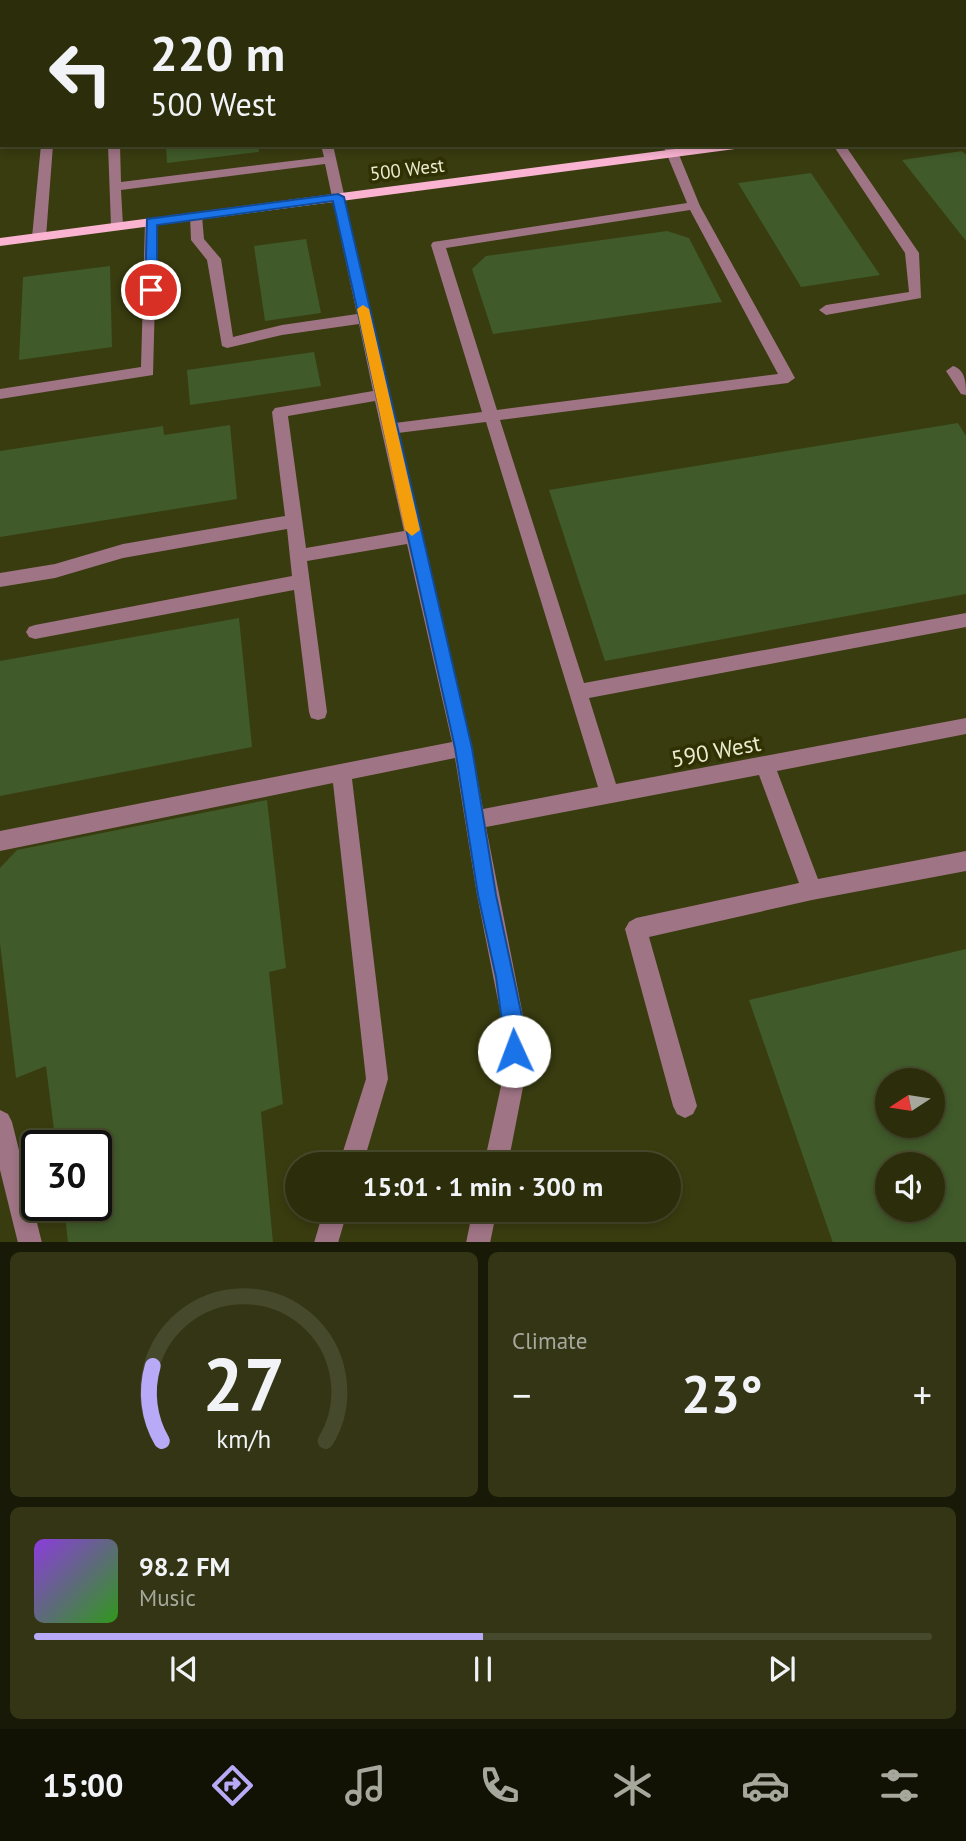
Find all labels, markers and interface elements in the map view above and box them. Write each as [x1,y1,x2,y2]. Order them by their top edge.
text: 220 m [150,21,285,85]
icon: left [35,28,126,119]
text: 500 West [150,83,276,125]
street label: 500 West [368,152,446,185]
pin [121,260,181,320]
icon: arrive [132,271,170,309]
street label: 590 West [669,728,763,773]
position arrow [477,1014,551,1088]
north arrow [875,1068,945,1138]
map controls [875,1068,945,1222]
speed limit sign: 30 [21,1130,112,1221]
button: sound [875,1152,945,1222]
text: 15:01 · 1 min · 300 m [363,1170,603,1203]
text: Climate [512,1326,587,1355]
text: 27 [203,1337,285,1431]
text: 23° [681,1360,763,1427]
text: − [512,1370,531,1419]
text: + [913,1370,932,1419]
text: km/h [217,1422,271,1454]
text: 98.2 FM [139,1550,230,1583]
text: Music [139,1583,196,1612]
icon: previous [165,1650,203,1688]
icon: pause [464,1650,502,1688]
icon: next [763,1650,801,1688]
icon: directions [208,1761,257,1810]
icon: music [341,1761,390,1810]
icon: phone [475,1761,524,1810]
icon: climate [608,1761,657,1810]
icon: car [741,1761,790,1810]
icon: filters [875,1761,924,1810]
text: 15:00 [42,1764,123,1806]

